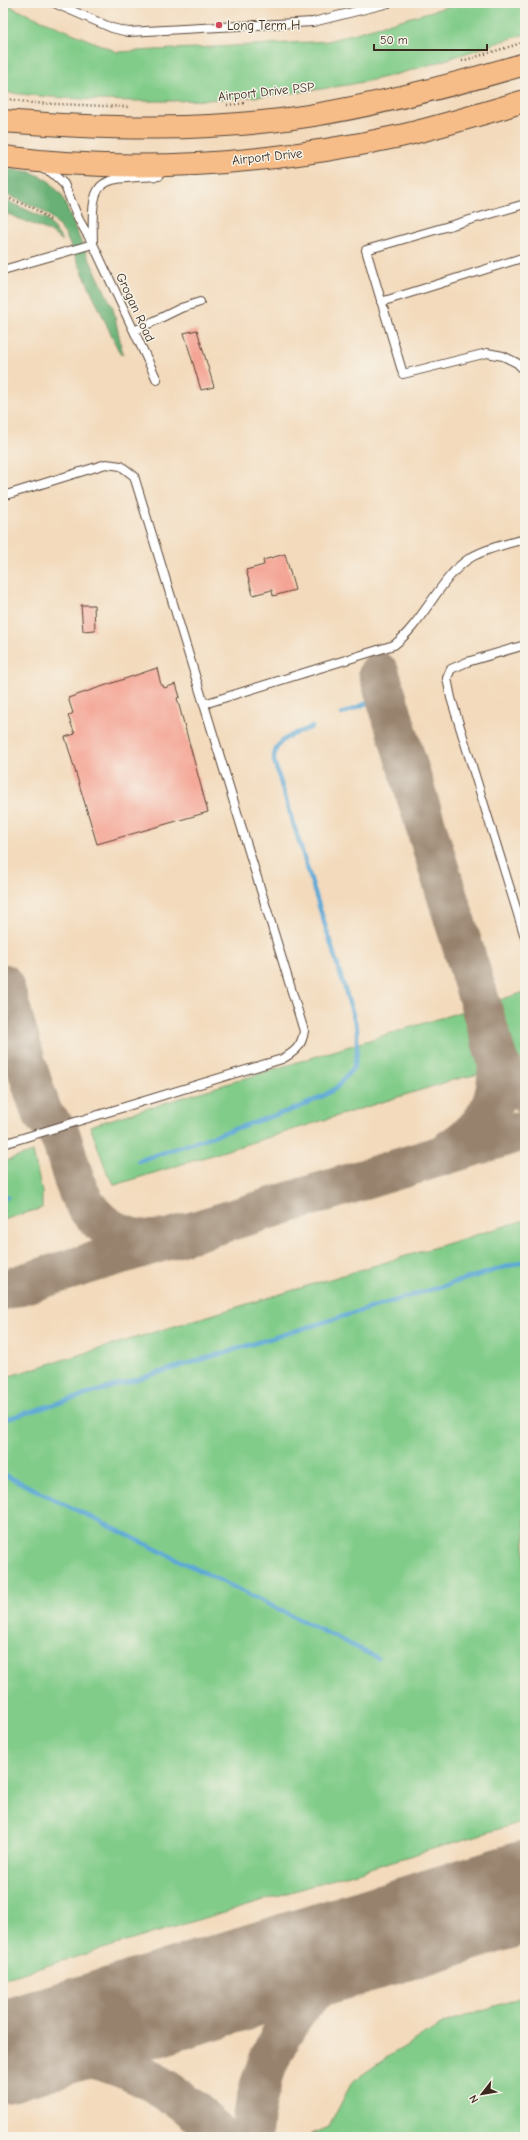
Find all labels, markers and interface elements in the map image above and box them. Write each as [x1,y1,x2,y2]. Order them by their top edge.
place label: Long Term H [227,18,301,33]
marker: Long Term H [214,20,224,30]
scale bar [374,26,487,52]
text: 50 m [380,33,408,47]
street label: Airport Drive PSP [217,79,315,104]
street label: Airport Drive [231,145,303,168]
street label: Grogan Road [113,270,158,344]
north arrow [462,2074,502,2114]
text: N [466,2092,481,2105]

